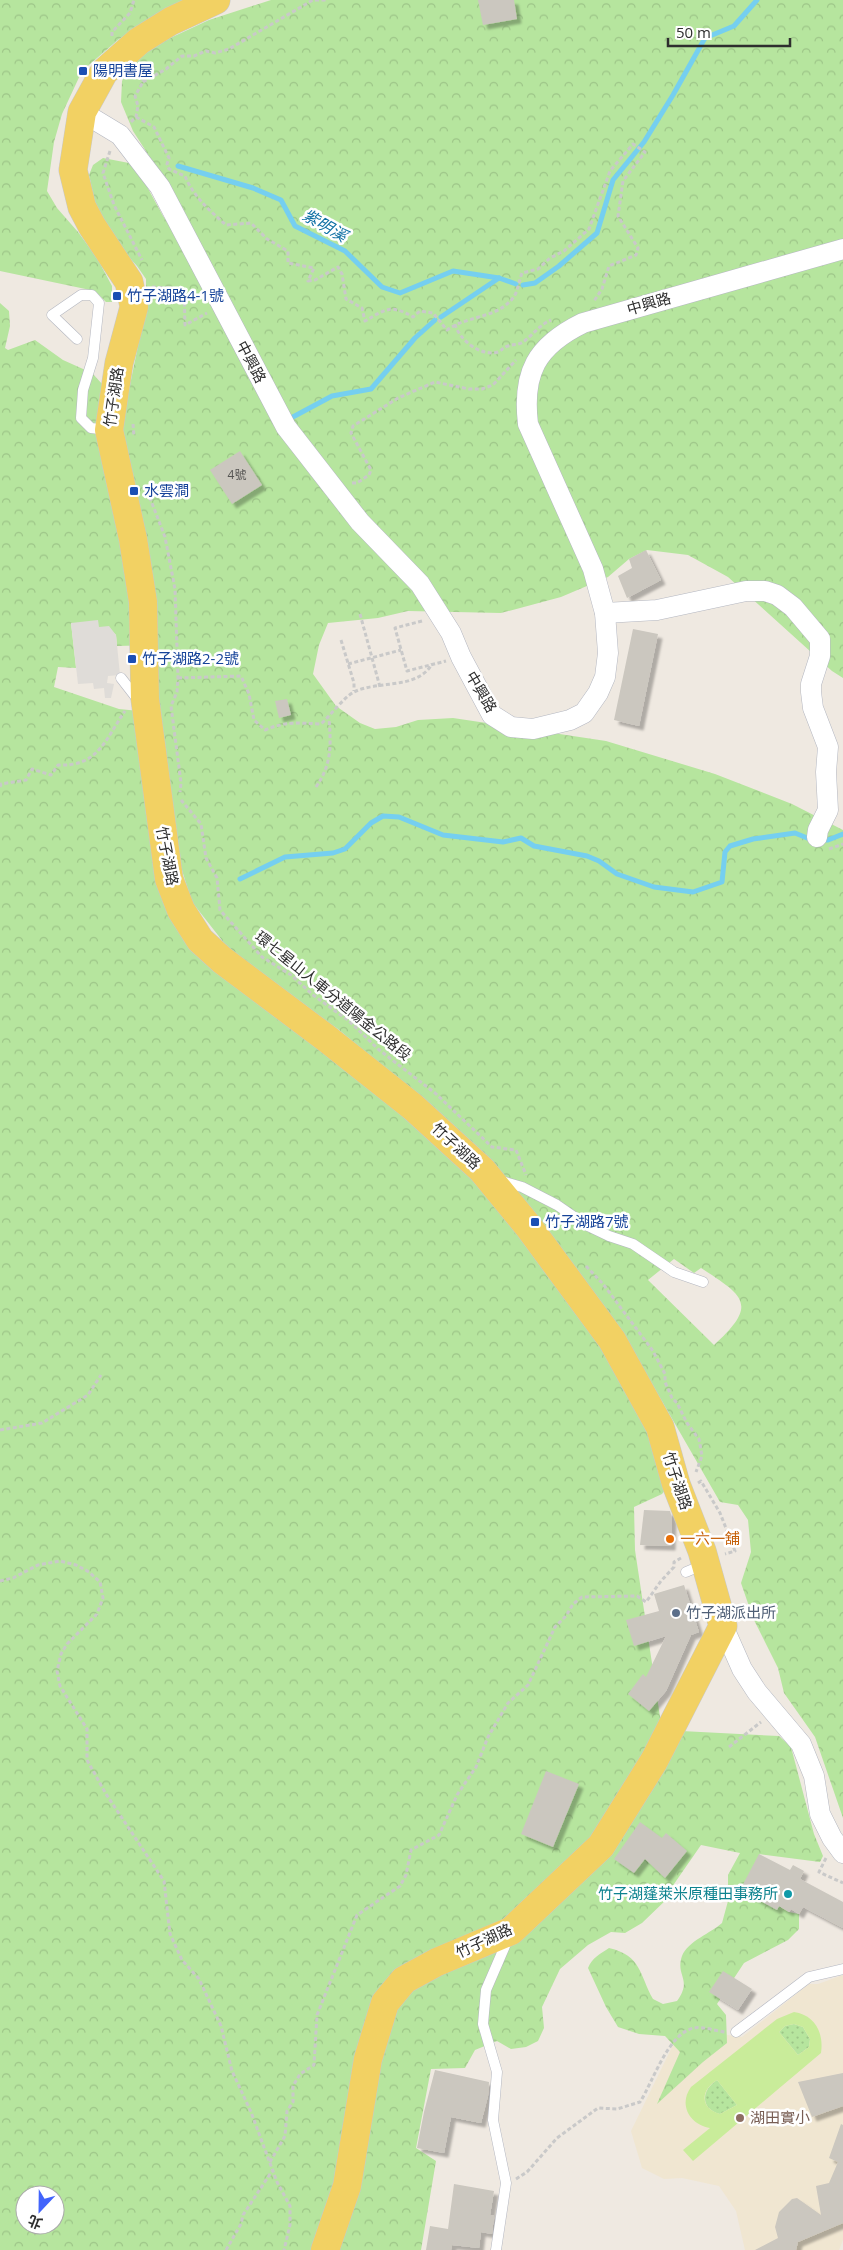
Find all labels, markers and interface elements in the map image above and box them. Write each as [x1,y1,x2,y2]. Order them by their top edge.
scale bar [668,15,790,47]
text: 50 m [676,22,711,42]
place label: 陽明書屋 [93,60,153,80]
marker: 陽明書屋 [77,65,89,77]
water label: 紫明溪 [299,203,353,248]
place label: 竹子湖路4-1號 [127,285,224,305]
street label: 中興路 [624,287,673,319]
marker: 竹子湖路4-1號 [111,290,123,302]
street label: 中興路 [232,337,271,386]
street label: 竹子湖路 [99,366,127,428]
house number: 4號 [228,466,246,483]
place label: 水雲澗 [144,480,189,500]
marker: 水雲澗 [128,485,140,497]
place label: 竹子湖路2-2號 [142,648,239,668]
marker: 竹子湖路2-2號 [126,653,138,665]
street label: 中興路 [462,667,502,716]
street label: 竹子湖路 [152,824,184,887]
street label: 環七星山人車分道陽金公路段 [252,926,416,1064]
street label: 竹子湖路 [428,1117,485,1173]
place label: 竹子湖路7號 [545,1211,629,1231]
marker: 竹子湖路7號 [529,1216,541,1228]
street label: 竹子湖路 [659,1449,697,1512]
place label: 一六一舖 [680,1528,740,1548]
marker: 一六一舖 [664,1533,676,1545]
place label: 竹子湖派出所 [686,1602,776,1622]
marker: 竹子湖派出所 [670,1607,682,1619]
place label: 竹子湖蓬萊米原種田事務所 [598,1883,778,1903]
marker: 竹子湖蓬萊米原種田事務所 [782,1888,794,1900]
street label: 竹子湖路 [452,1918,515,1962]
place label: 湖田實小 [750,2107,810,2127]
marker: 湖田實小 [734,2112,746,2124]
north arrow [15,2185,65,2235]
text: 北 [25,2211,45,2234]

